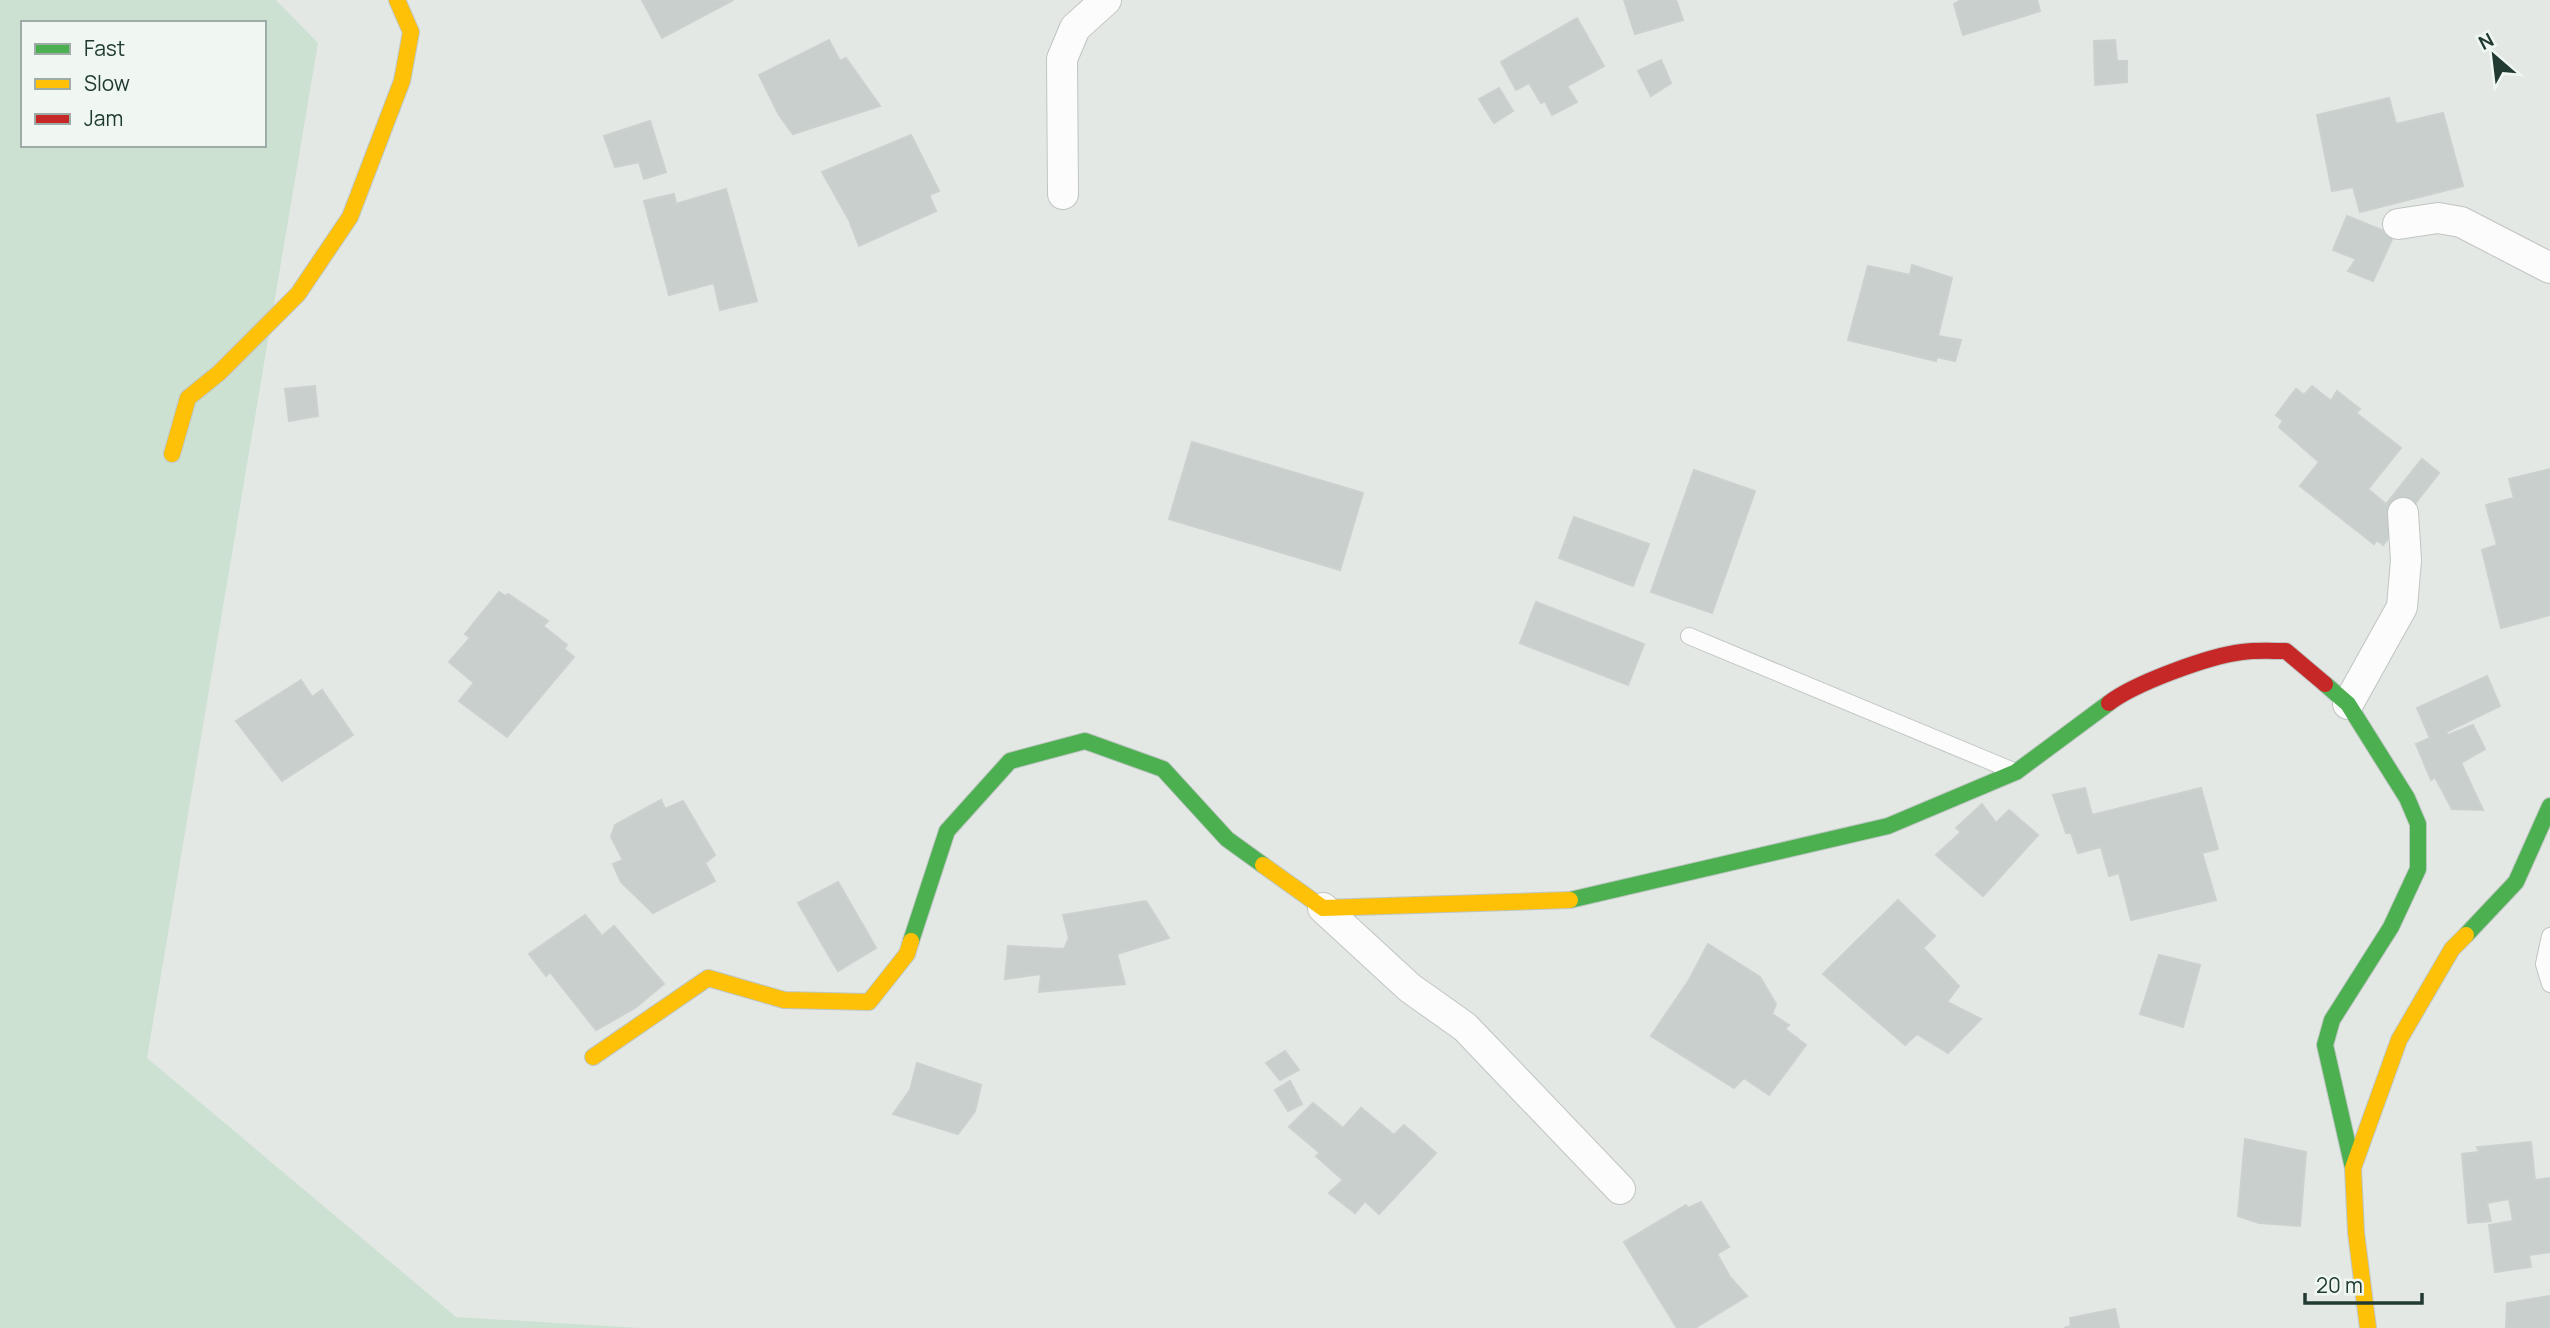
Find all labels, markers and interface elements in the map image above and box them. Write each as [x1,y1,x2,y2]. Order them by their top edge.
legend [21,21,266,147]
north arrow [2459,21,2529,91]
text: N [2474,26,2498,56]
text: Fast [84,34,125,62]
text: Slow [84,69,130,97]
text: Jam [84,104,123,132]
scale bar [2305,1262,2422,1306]
text: 20 m [2316,1271,2363,1299]

